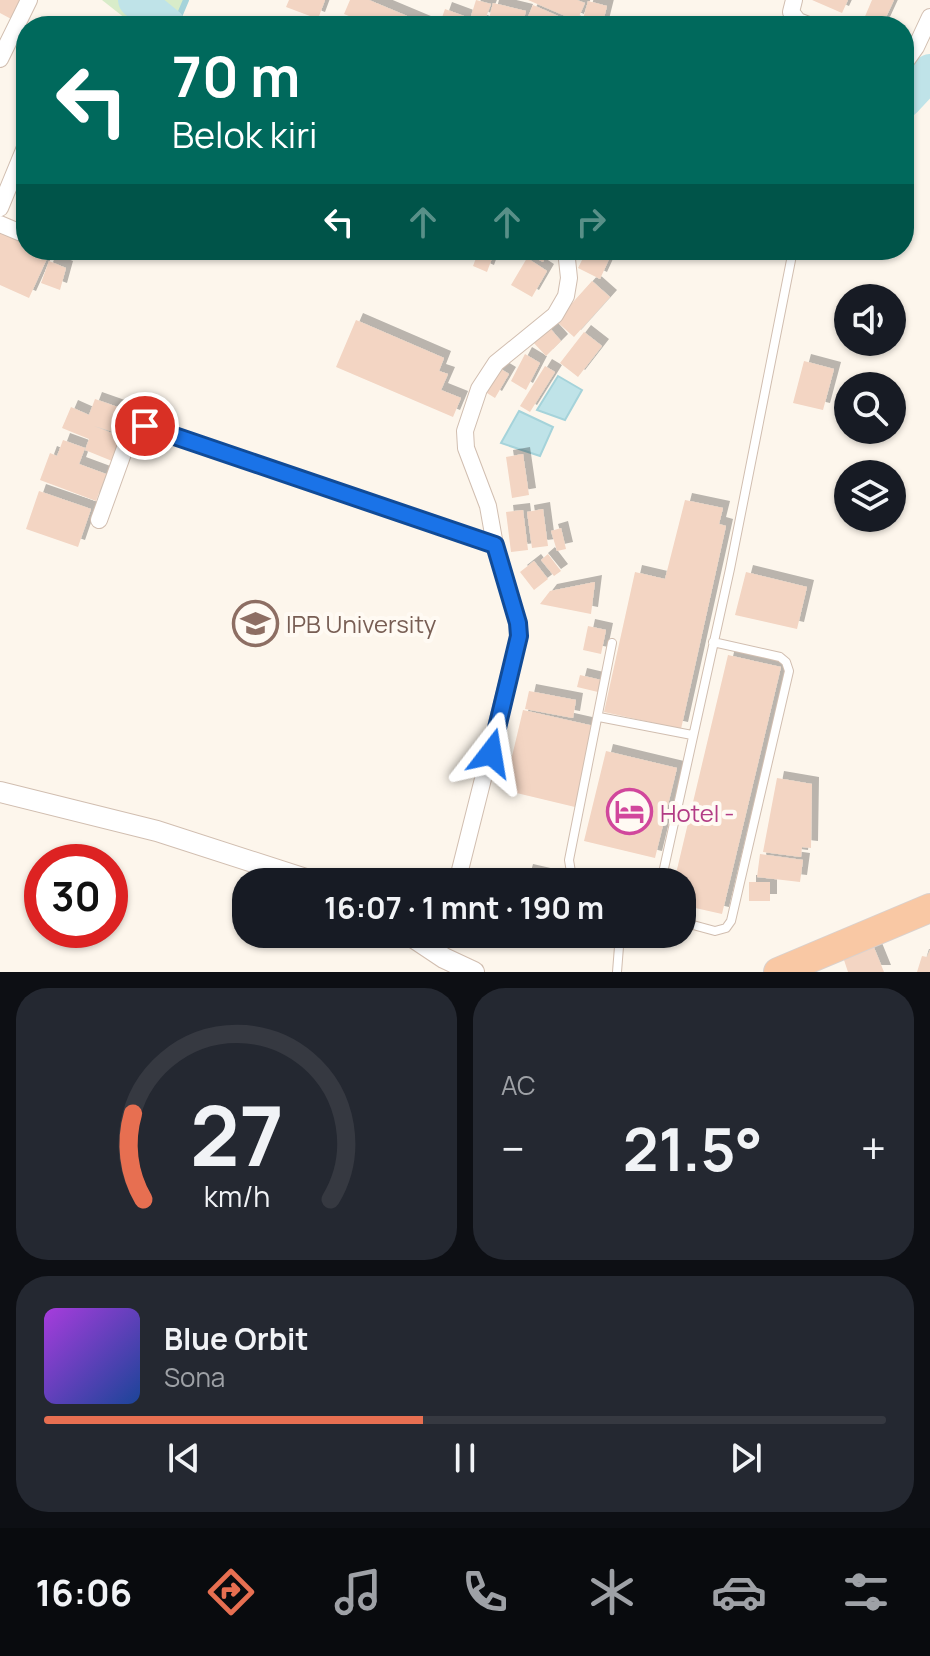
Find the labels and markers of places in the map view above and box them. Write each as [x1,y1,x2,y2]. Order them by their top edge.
pin [111,392,179,460]
school or university icon: IPB University [231,599,279,647]
place label: IPB University [286,607,437,640]
hotel icon: Hotel - [605,788,653,836]
place label: Hotel - [660,796,734,829]

